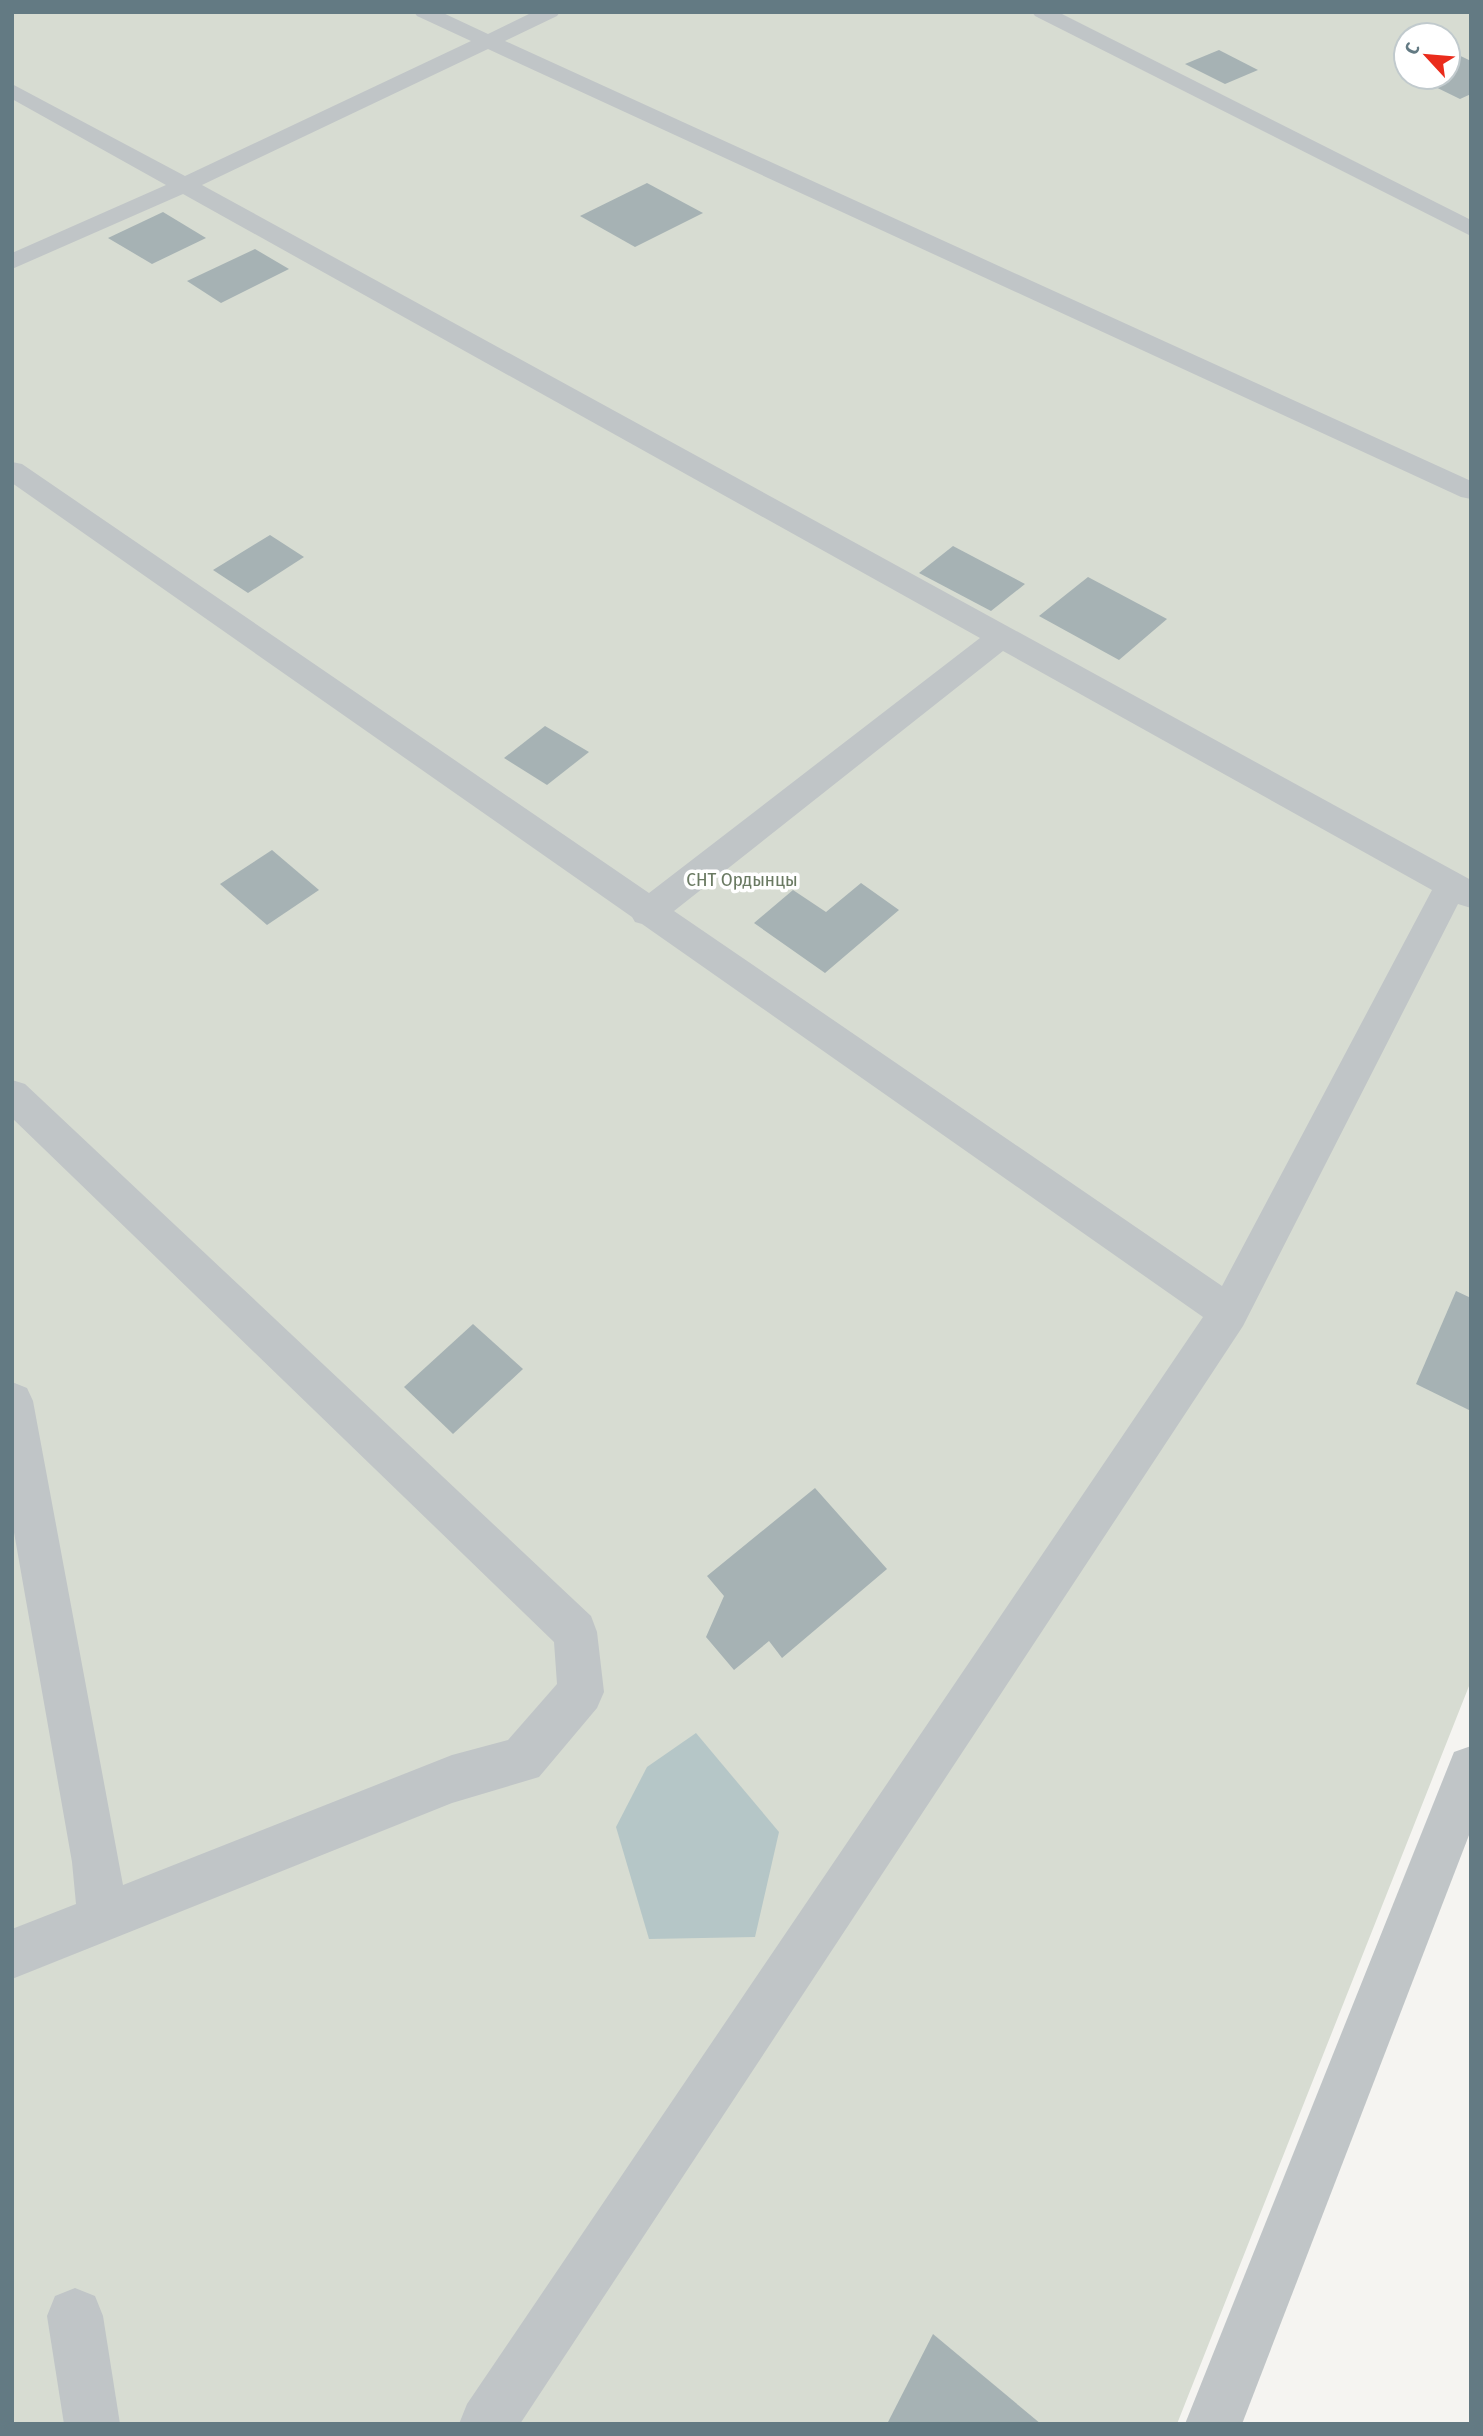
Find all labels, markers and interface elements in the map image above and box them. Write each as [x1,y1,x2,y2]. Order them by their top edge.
north arrow [1392,21,1462,91]
text: С [1400,39,1425,58]
park label: СНТ Ордынцы [686,868,798,891]

